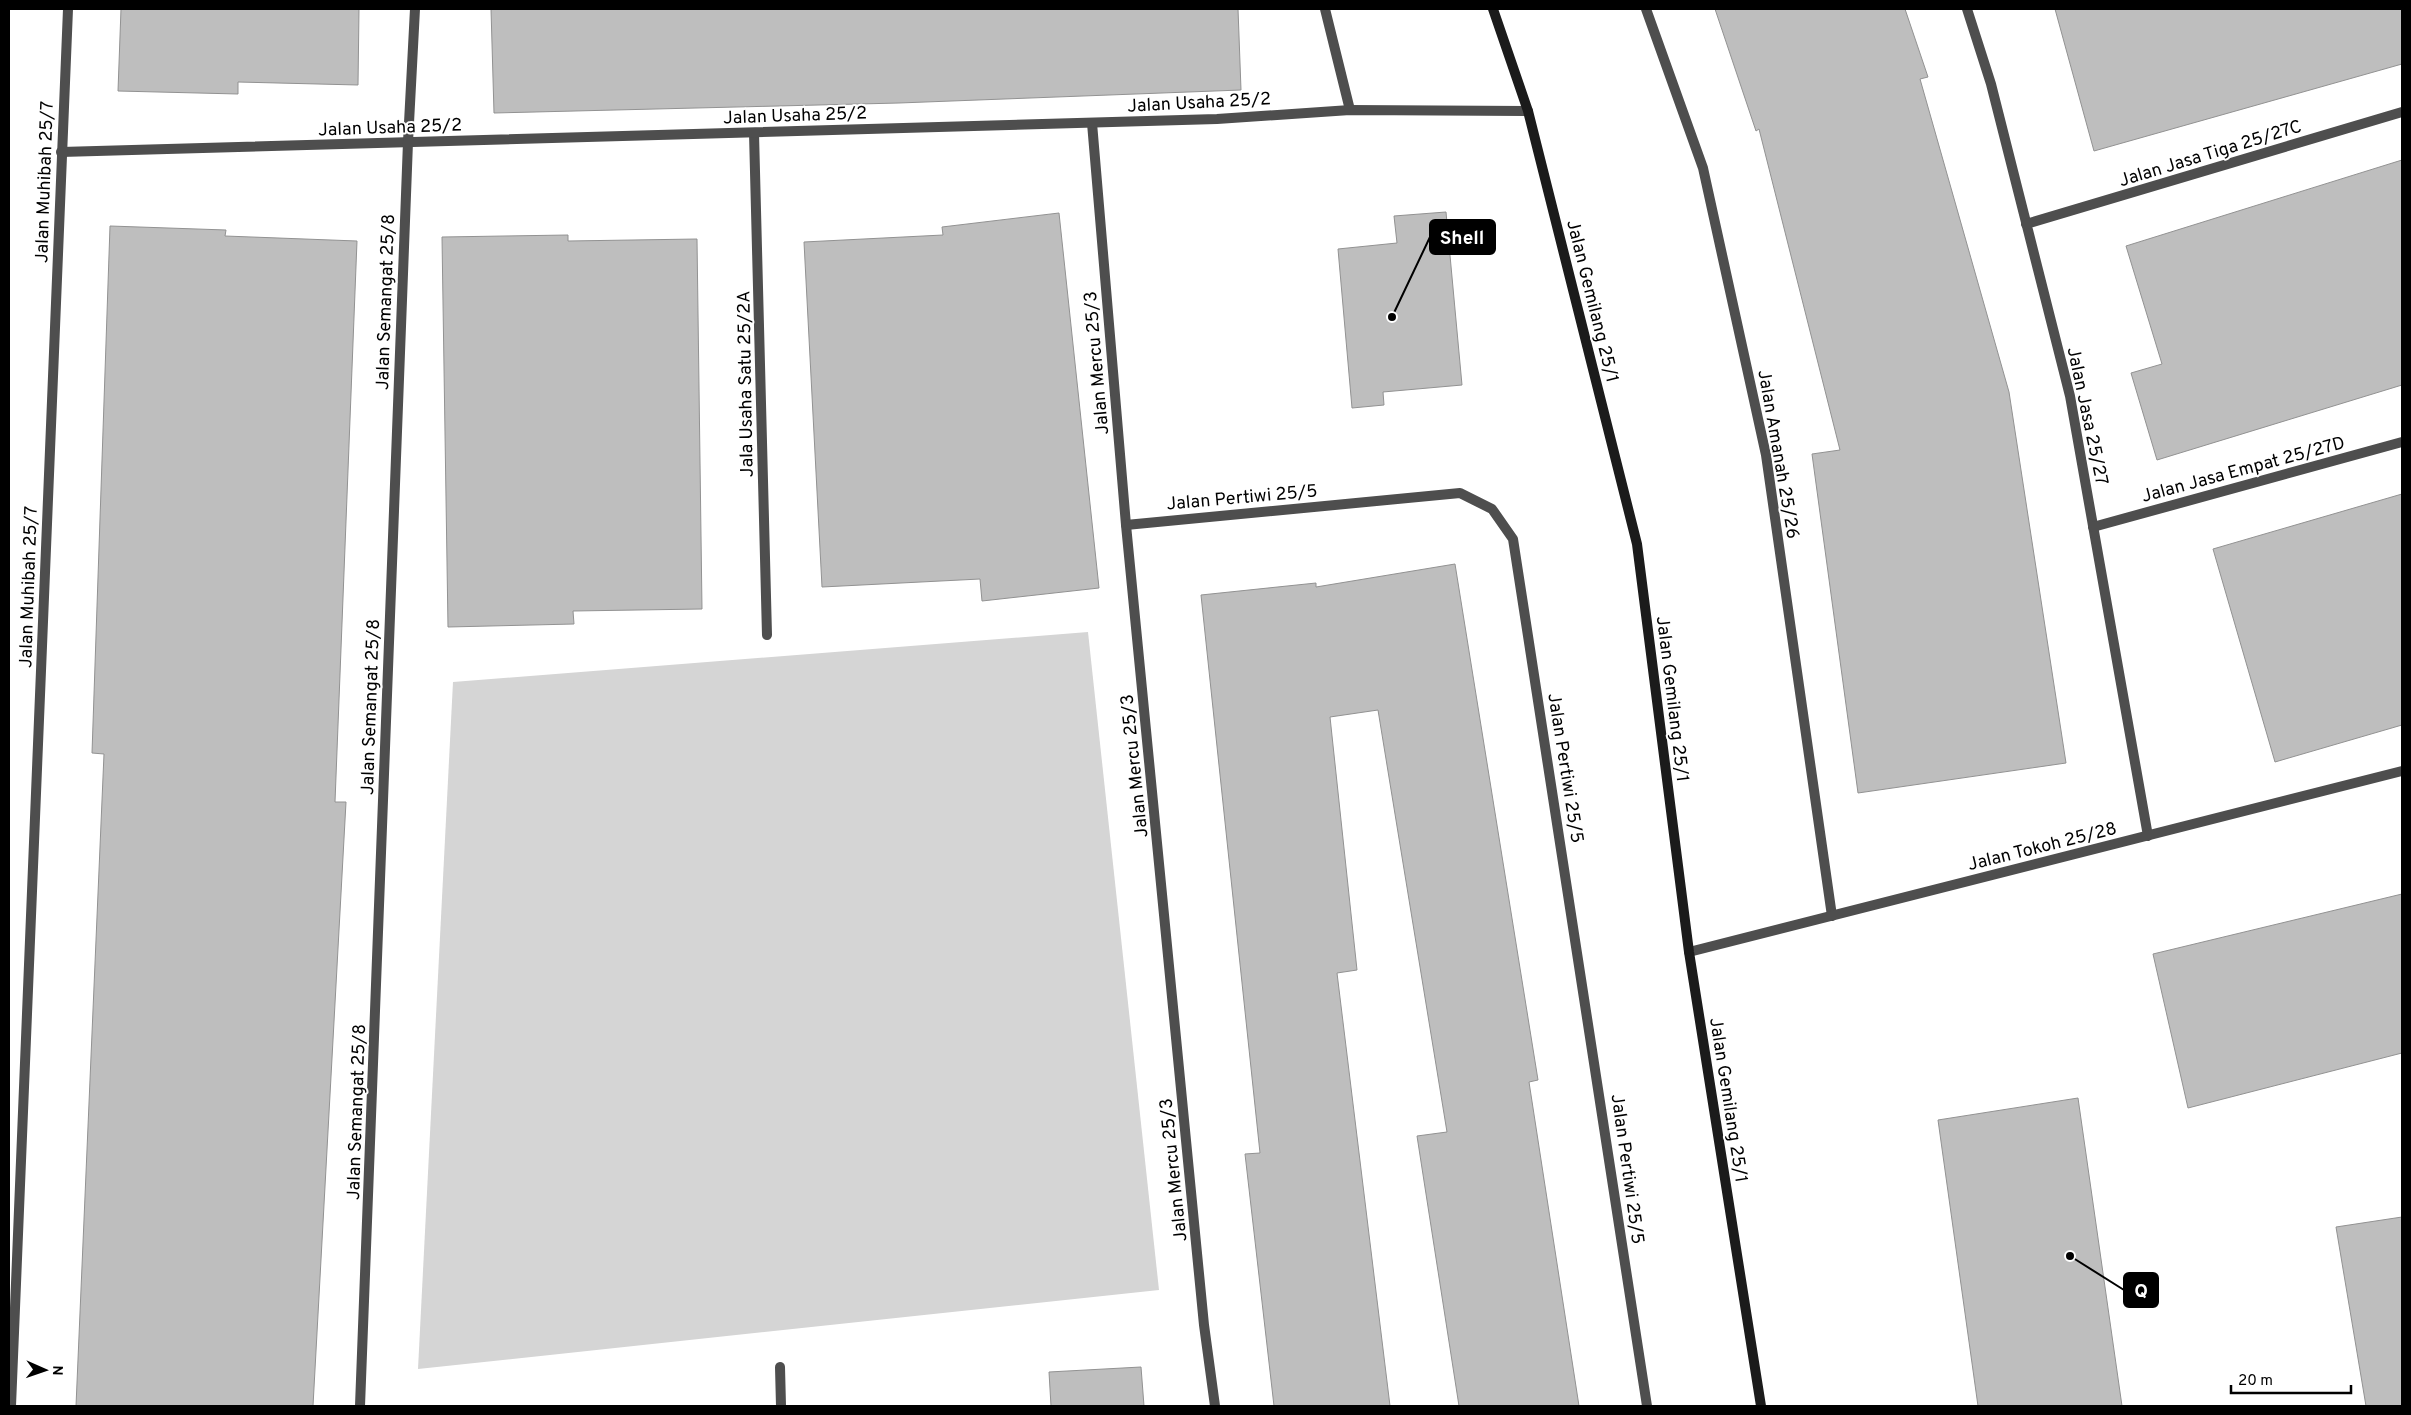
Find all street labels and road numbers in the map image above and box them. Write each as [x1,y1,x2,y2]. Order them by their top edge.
street label: Jalan Usaha 25/2 [1127,88,1272,119]
street label: Jalan Muhibah 25/7 [31,101,60,264]
street label: Jalan Usaha 25/2 [723,102,867,131]
street label: Jalan Usaha 25/2 [318,114,462,143]
street label: Jalan Jasa Tiga 25/27C [2116,116,2305,193]
street label: Jalan Semangat 25/8 [372,214,401,391]
street label: Jalan Gemilang 25/1 [1560,218,1623,385]
street label: Jalan Mercu 25/3 [1080,290,1115,436]
street label: Jala Usaha Satu 25/2A [733,291,760,477]
street label: Jalan Jasa 25/27 [2061,345,2112,487]
street label: Jalan Amanah 25/26 [1751,368,1804,541]
street label: Jalan Jasa Empat 25/27D [2139,432,2348,509]
street label: Jalan Pertiwi 25/5 [1166,480,1319,517]
street label: Jalan Muhibah 25/7 [15,506,44,669]
street label: Jalan Gemilang 25/1 [1650,615,1693,783]
street label: Jalan Semangat 25/8 [357,619,386,796]
street label: Jalan Pertiwi 25/5 [1541,692,1588,845]
street label: Jalan Mercu 25/3 [1117,693,1154,839]
street label: Jalan Tokoh 25/28 [1965,818,2119,877]
street label: Jalan Gemilang 25/1 [1703,1016,1752,1185]
street label: Jalan Semangat 25/8 [343,1024,372,1201]
street label: Jalan Pertiwi 25/5 [1605,1093,1648,1246]
street label: Jalan Mercu 25/3 [1156,1097,1193,1243]

